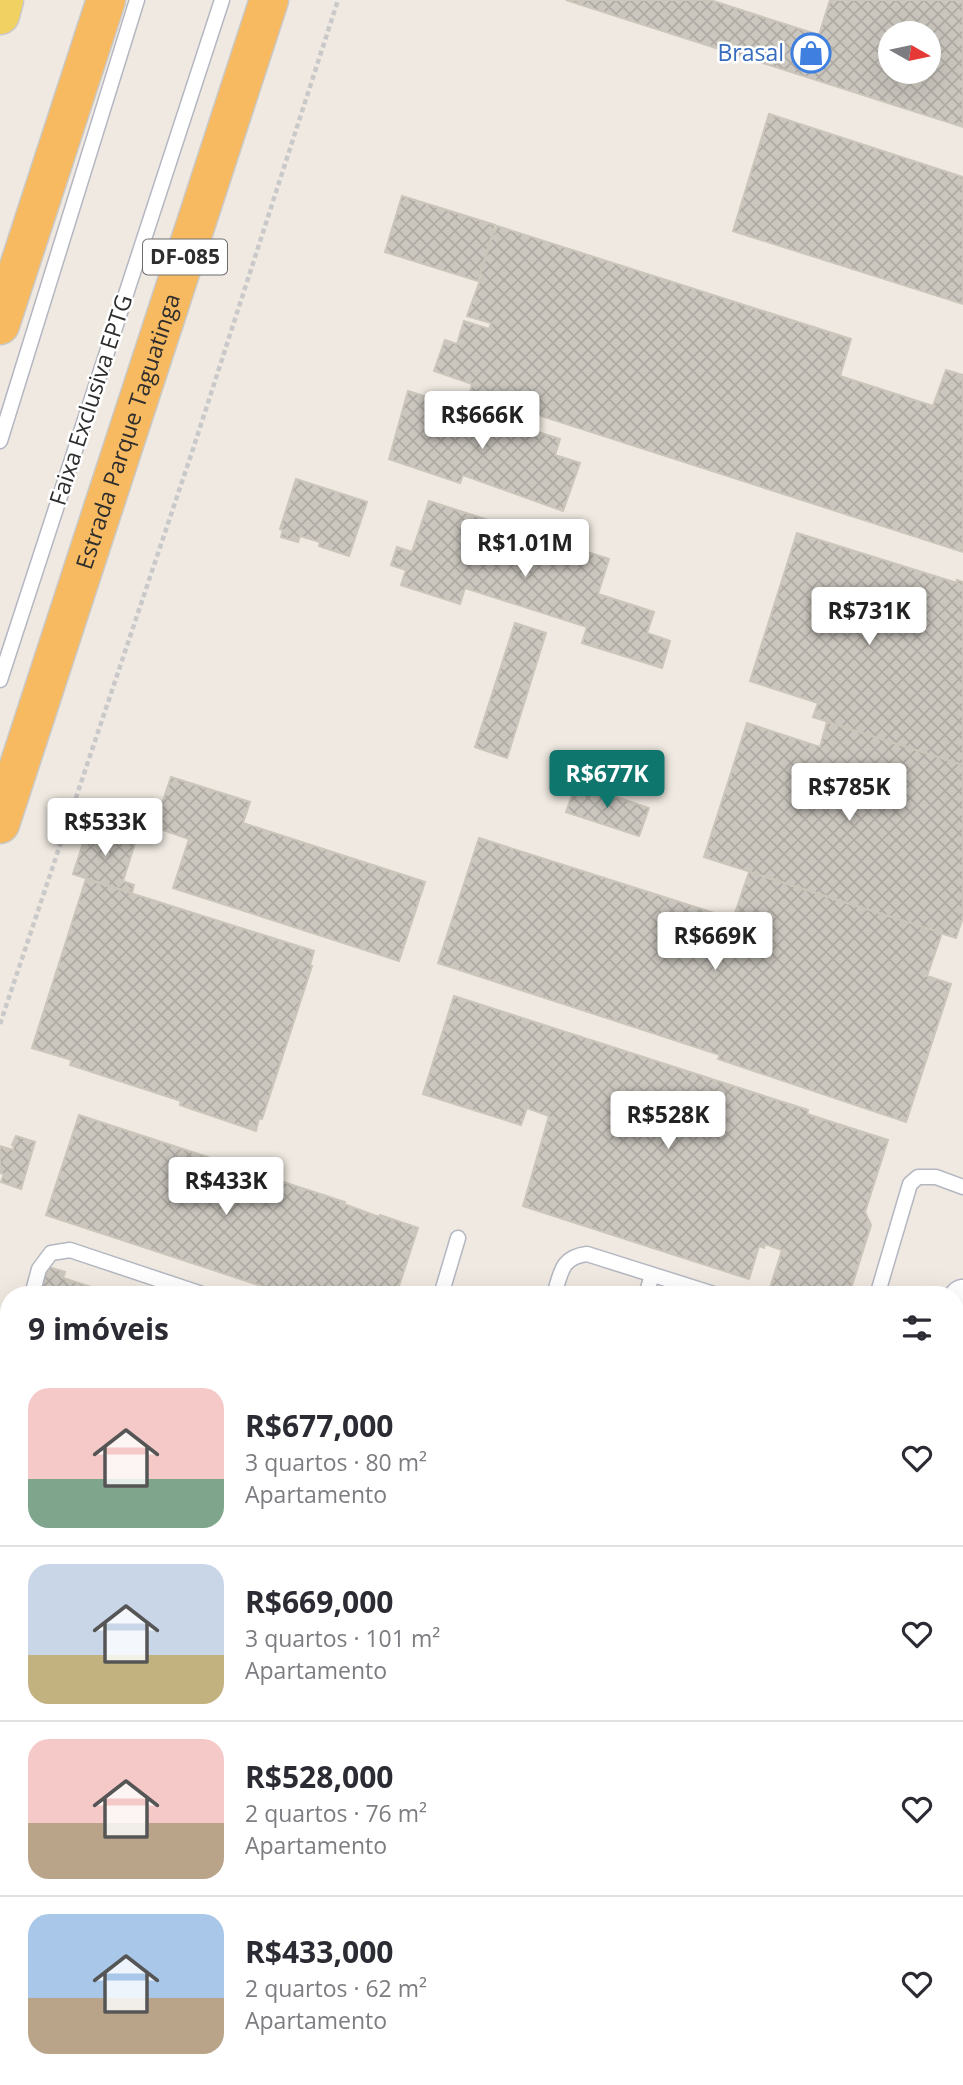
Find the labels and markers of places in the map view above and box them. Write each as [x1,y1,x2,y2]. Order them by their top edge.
shop icon: Brasal [790,32,832,74]
place label: Brasal [717,36,784,68]
pin: R$666K [425,392,539,451]
pin: R$1.01M [460,520,590,579]
pin: R$731K [812,588,926,647]
pin: R$677K [550,750,664,810]
pin: R$785K [792,764,906,823]
pin: R$533K [48,798,162,858]
pin: R$669K [658,912,772,972]
pin: R$528K [611,1092,725,1151]
pin: R$433K [169,1158,283,1217]

